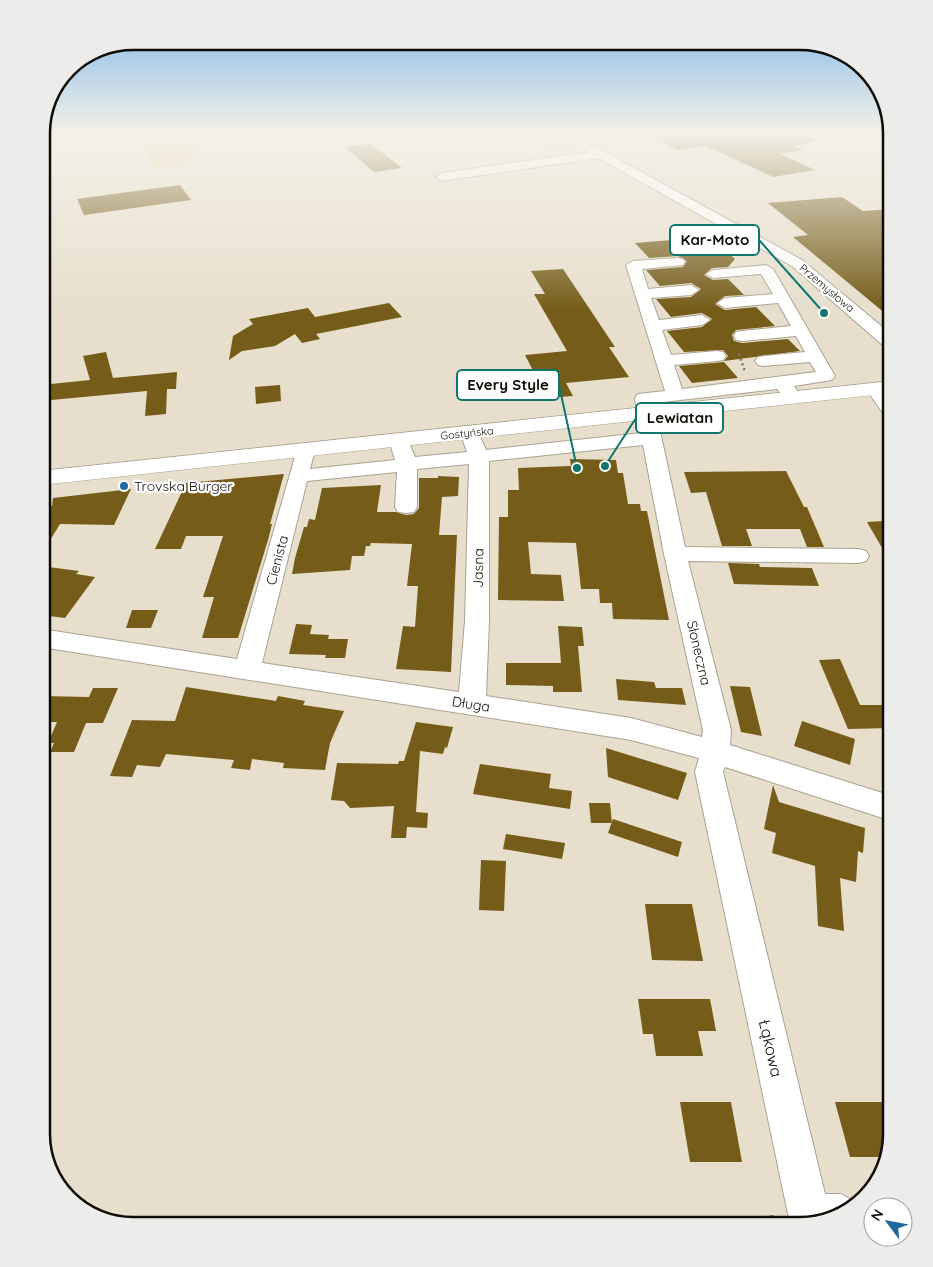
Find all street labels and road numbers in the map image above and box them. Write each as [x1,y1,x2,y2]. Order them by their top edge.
street label: Przemysłowa [797,261,857,315]
street label: Gostyńska [440,423,494,443]
street label: Cienista [262,533,292,587]
street label: Jasna [469,548,487,588]
street label: Słoneczna [683,619,715,687]
street label: Długa [451,692,491,716]
street label: Łąkowa [755,1017,787,1079]

